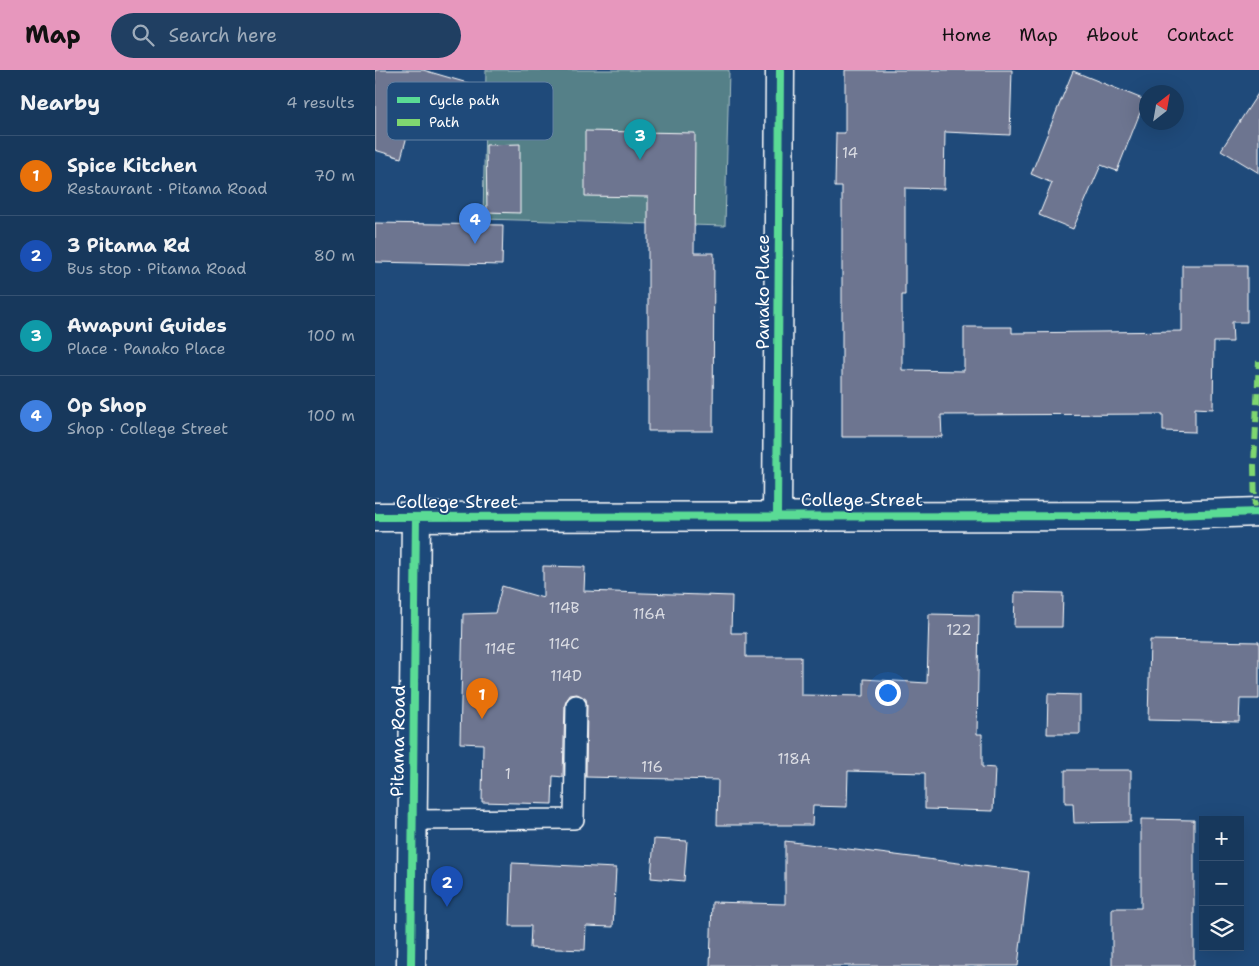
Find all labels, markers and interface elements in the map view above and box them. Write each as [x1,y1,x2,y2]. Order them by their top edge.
search box [111,13,461,58]
text: Map [25,19,81,51]
icon: search [129,21,157,49]
text: Search here [169,23,277,48]
text: Home [942,23,991,47]
text: Map [1019,23,1058,47]
text: About [1086,23,1139,47]
text: Contact [1167,23,1234,47]
legend [387,82,553,140]
north arrow [1139,85,1184,130]
text: Nearby [20,89,100,117]
text: Cycle path [429,91,500,109]
text: 4 results [286,92,355,113]
text: Path [429,113,460,131]
pin: 3 [624,119,656,160]
house number: 14 [842,143,858,163]
text: Spice Kitchen [67,153,197,178]
text: 1 [32,165,40,186]
text: 70 m [314,165,355,186]
text: Restaurant · Pitama Road [67,178,267,199]
pin: 4 [459,203,491,244]
text: 3 Pitama Rd [67,233,190,258]
street label: Panako Place [751,234,775,350]
text: 2 [30,245,42,266]
text: 80 m [314,245,355,266]
text: Bus stop · Pitama Road [67,258,246,279]
text: Awapuni Guides [67,313,227,338]
text: 3 [30,325,42,346]
text: 100 m [307,325,355,346]
text: Place · Panako Place [67,338,226,359]
text: Op Shop [67,393,147,418]
text: 4 [30,405,42,426]
text: 100 m [307,405,355,426]
text: Shop · College Street [67,418,228,439]
street label: College Street [801,488,923,512]
street label: College Street [396,490,518,514]
house number: 114B [549,598,579,618]
house number: 116A [633,604,665,624]
house number: 122 [946,620,972,640]
house number: 114C [548,634,580,654]
house number: 114E [484,639,516,659]
house number: 114D [550,666,582,686]
pin: 1 [466,678,498,719]
your location [875,680,901,706]
street label: Pitama Road [385,685,411,797]
house number: 118A [777,749,811,769]
house number: 116 [641,757,663,777]
house number: 1 [505,764,511,784]
map controls [1199,816,1244,951]
button: + [1199,816,1244,861]
button: − [1199,861,1244,906]
pin: 2 [431,866,463,907]
button: layers [1199,906,1244,951]

